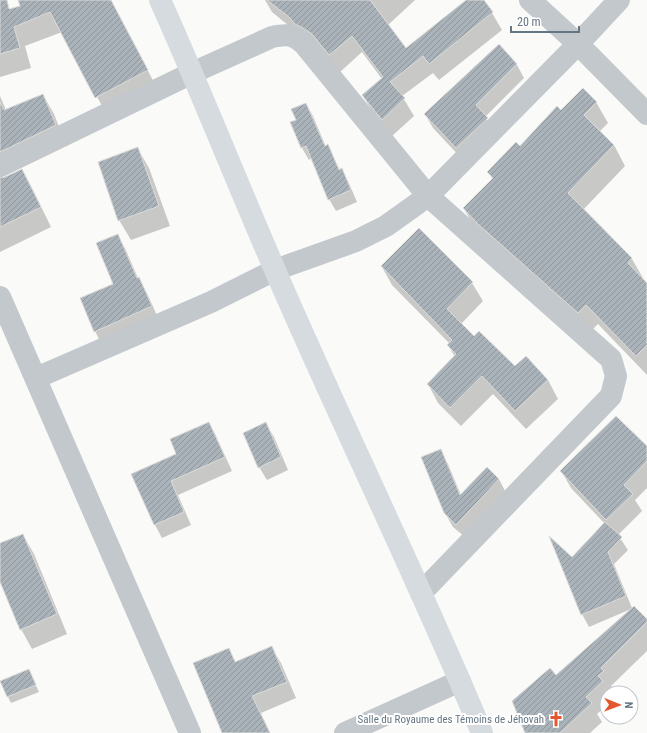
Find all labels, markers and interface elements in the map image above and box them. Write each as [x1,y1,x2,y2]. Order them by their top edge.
scale bar [511,8,579,34]
text: 20 m [517,15,541,29]
north arrow [599,685,639,725]
text: N [622,702,635,709]
church icon: Salle du Royaume des Témoins de Jéhovah [547,710,565,728]
place label: Salle du Royaume des Témoins de Jéhovah [358,713,544,726]

